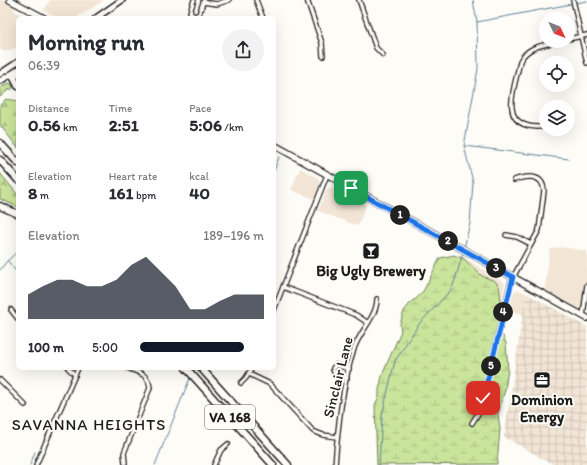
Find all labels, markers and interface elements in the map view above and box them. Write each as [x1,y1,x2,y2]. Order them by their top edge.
north arrow [539,12,575,48]
map controls [539,12,575,136]
text: Morning run [28,29,144,56]
button: share [222,29,264,71]
button: locate [539,56,575,92]
text: 06:39 [28,58,60,73]
button: layers [539,100,575,136]
text: Distance [28,102,69,115]
text: Time [109,102,132,115]
text: Pace [189,102,211,115]
text: 0.56 [28,115,61,135]
text: 2:51 [109,115,139,135]
text: 5:06 [189,115,222,135]
text: km [61,121,78,134]
text: /km [222,121,244,134]
text: Elevation [28,170,72,183]
text: Heart rate [109,170,157,183]
text: kcal [189,170,209,183]
pin [334,171,368,205]
icon: arrive [340,177,362,199]
text: 8 [28,183,37,203]
text: 161 [109,183,133,203]
text: 40 [189,183,210,203]
text: m [37,189,49,202]
text: bpm [133,189,156,202]
pin: 1 [390,205,410,225]
text: 1 [397,208,403,221]
text: Elevation [28,228,80,243]
text: 189–196 m [203,228,264,243]
pin: 2 [438,231,458,251]
text: 2 [445,234,451,247]
bar icon: Big Ugly Brewery [361,241,381,261]
pin: 3 [486,258,506,278]
text: 3 [493,261,499,274]
place label: Big Ugly Brewery [316,262,427,281]
pin: 4 [493,302,513,322]
text: 4 [500,305,506,318]
street label: Sinclair Lane [319,335,357,419]
text: 100 m [28,340,64,355]
text: 5:00 [92,340,118,355]
pin: 5 [481,356,501,376]
text: 5 [488,359,494,372]
office icon: Dominion Energy [532,370,552,390]
pin [466,381,500,415]
icon: check [472,387,494,409]
place label: Dominion Energy [511,391,574,427]
road number: VA 168 [205,405,255,429]
district label: SAVANNA HEIGHTS [12,415,166,434]

